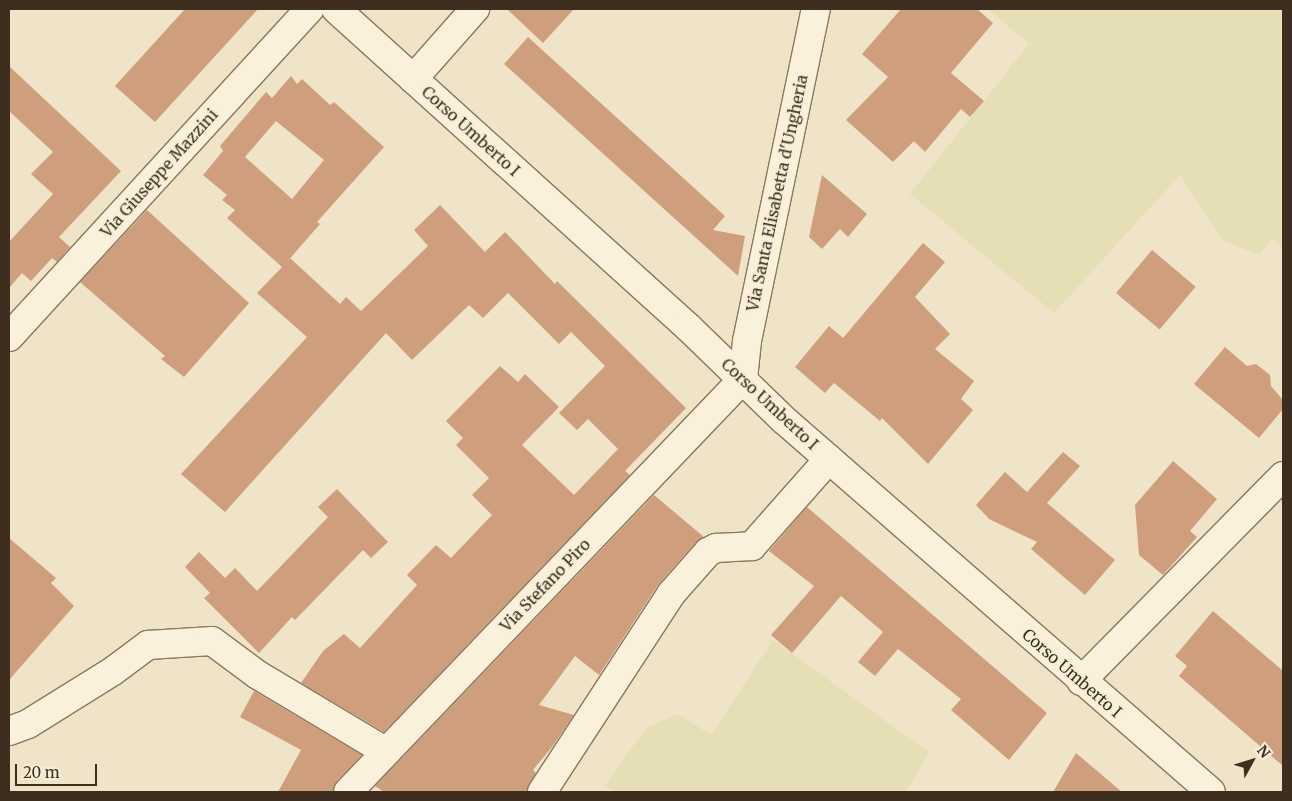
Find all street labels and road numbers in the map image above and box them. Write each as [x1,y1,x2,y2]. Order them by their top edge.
street label: Via Santa Elisabetta d'Ungheria [743,73,811,313]
street label: Corso Umberto I [418,82,524,180]
street label: Via Giuseppe Mazzini [96,105,222,241]
street label: Corso Umberto I [718,354,822,454]
street label: Via Stefano Piro [496,535,594,635]
street label: Corso Umberto I [1018,625,1126,721]

